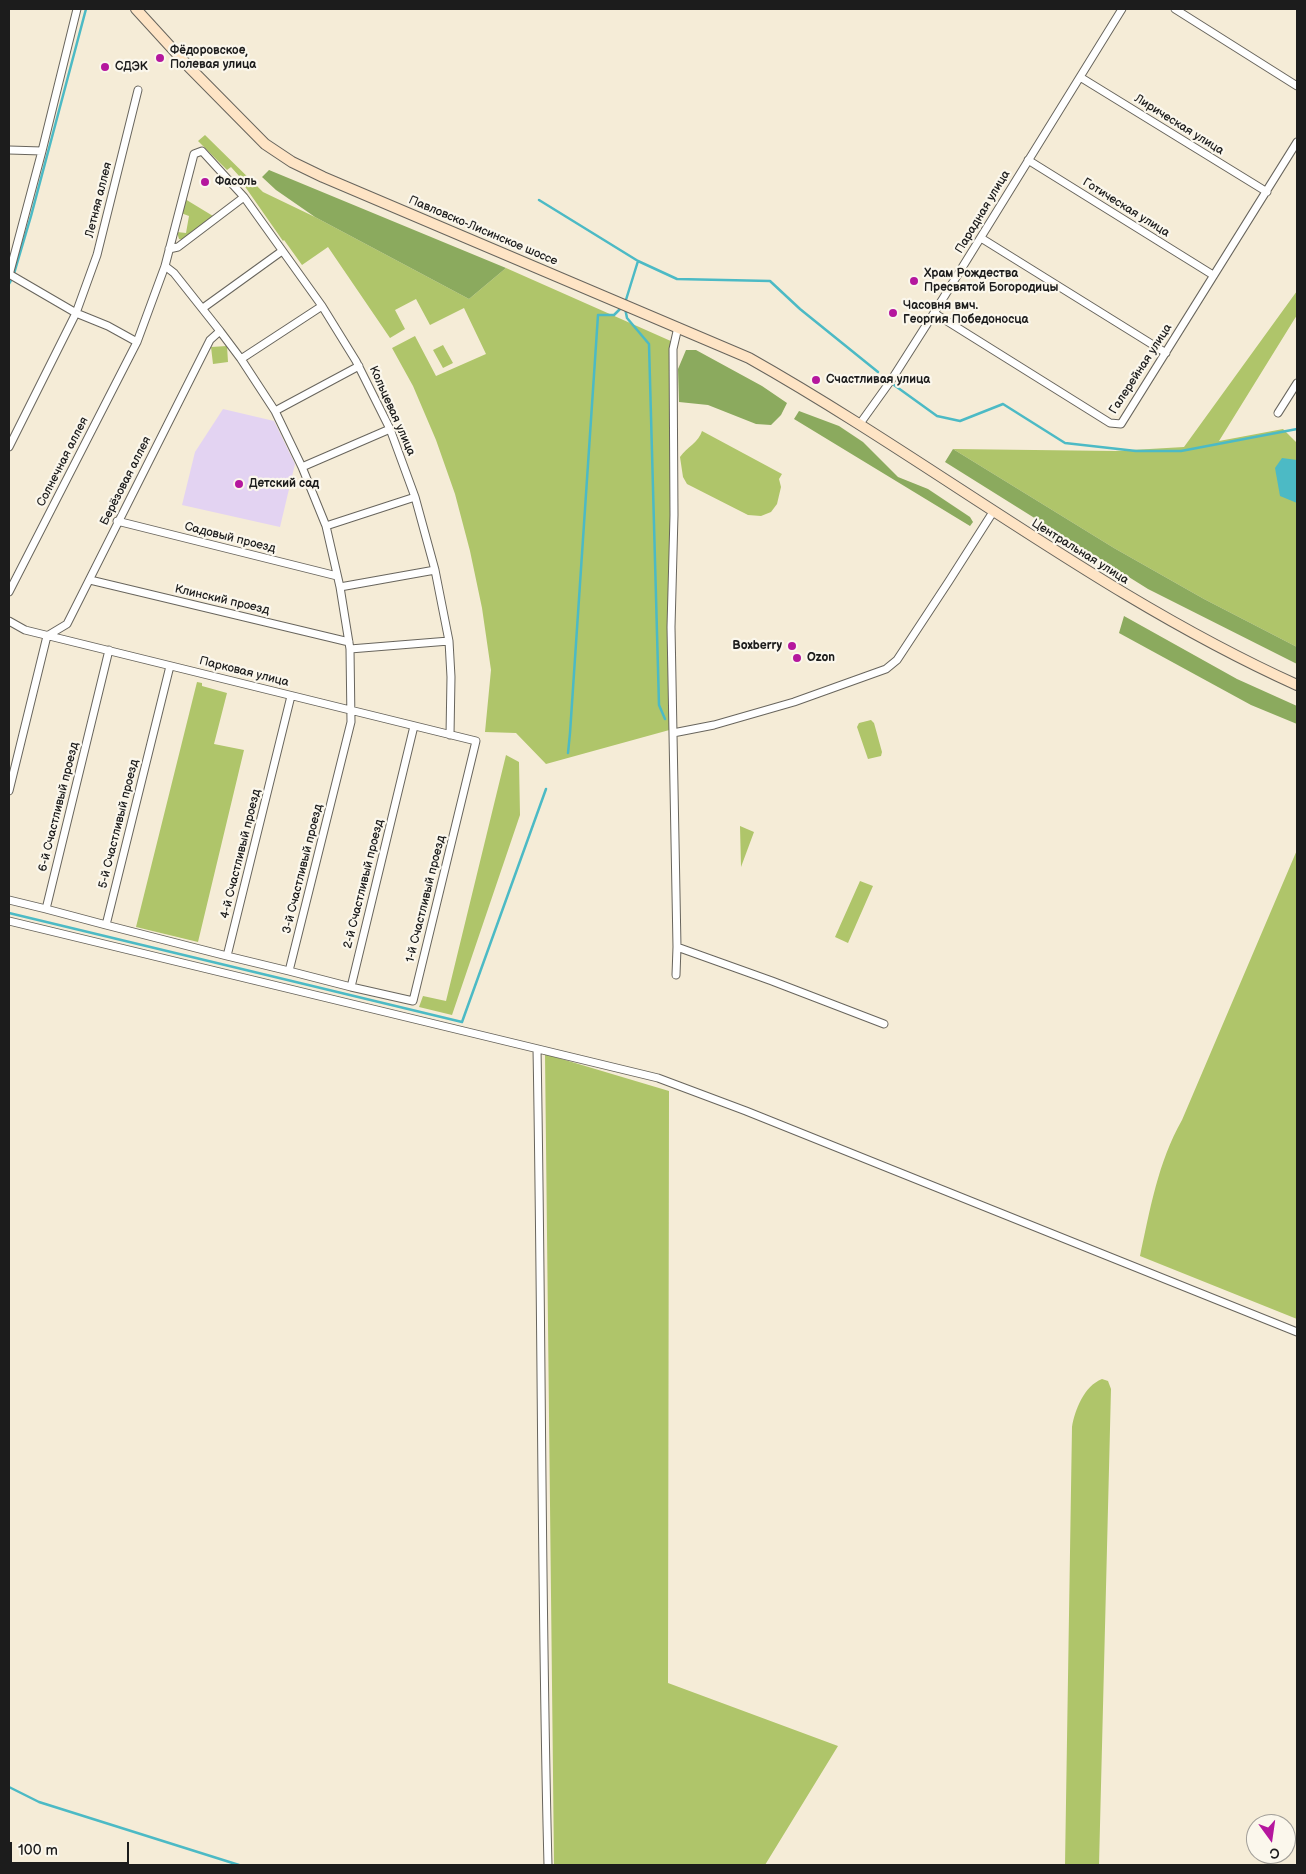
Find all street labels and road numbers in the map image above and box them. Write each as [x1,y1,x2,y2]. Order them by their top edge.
street label: Лирическая улица [1132,92,1226,158]
street label: Летняя аллея [83,161,115,239]
street label: Парадная улица [953,168,1013,256]
street label: Готическая улица [1080,175,1172,241]
street label: Павловско-Лисинское шоссе [406,193,560,269]
street label: Галерейная улица [1107,321,1175,417]
street label: Кольцевая улица [366,364,418,458]
street label: Солнечная аллея [34,415,92,509]
street label: Берёзовая аллея [97,434,155,528]
street label: Центральная улица [1029,516,1131,588]
street label: Садовый проезд [183,520,277,556]
street label: Клинский проезд [173,582,271,618]
street label: Парковая улица [198,654,290,690]
street label: 6-й Счастливый проезд [36,741,82,873]
street label: 5-й Счастливый проезд [96,758,142,890]
street label: 4-й Счастливый проезд [218,788,264,920]
street label: 3-й Счастливый проезд [280,803,326,935]
street label: 2-й Счастливый проезд [341,818,387,950]
street label: 1-й Счастливый проезд [403,834,449,964]

